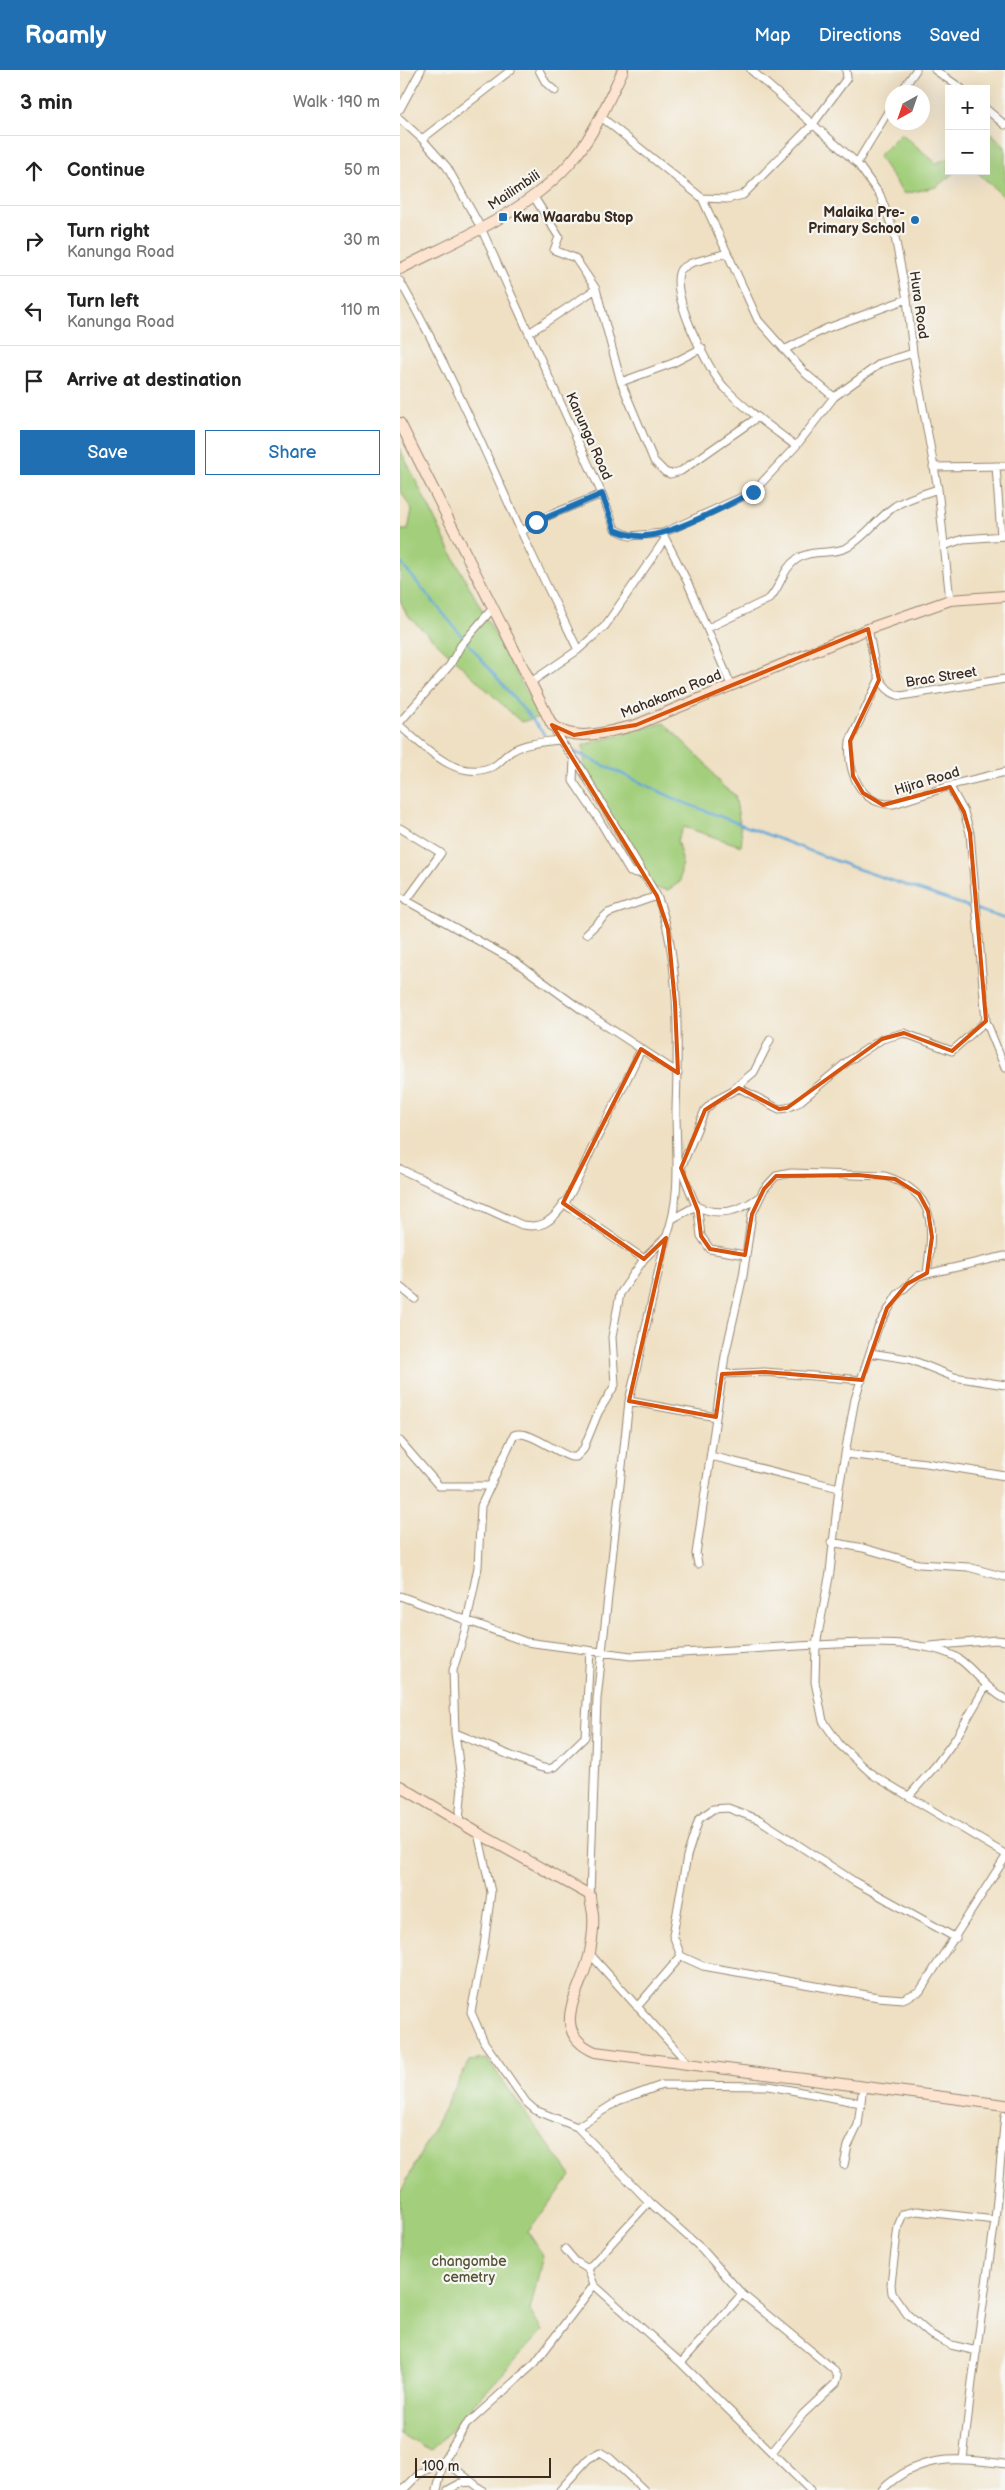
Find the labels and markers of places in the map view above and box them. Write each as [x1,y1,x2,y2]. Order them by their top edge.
place label: Malaika Pre- Primary School [808,204,905,237]
place label: Kwa Waarabu Stop [513,209,633,226]
marker: Kwa Waarabu Stop [497,211,509,223]
marker: Malaika Pre- Primary School [909,214,921,226]

